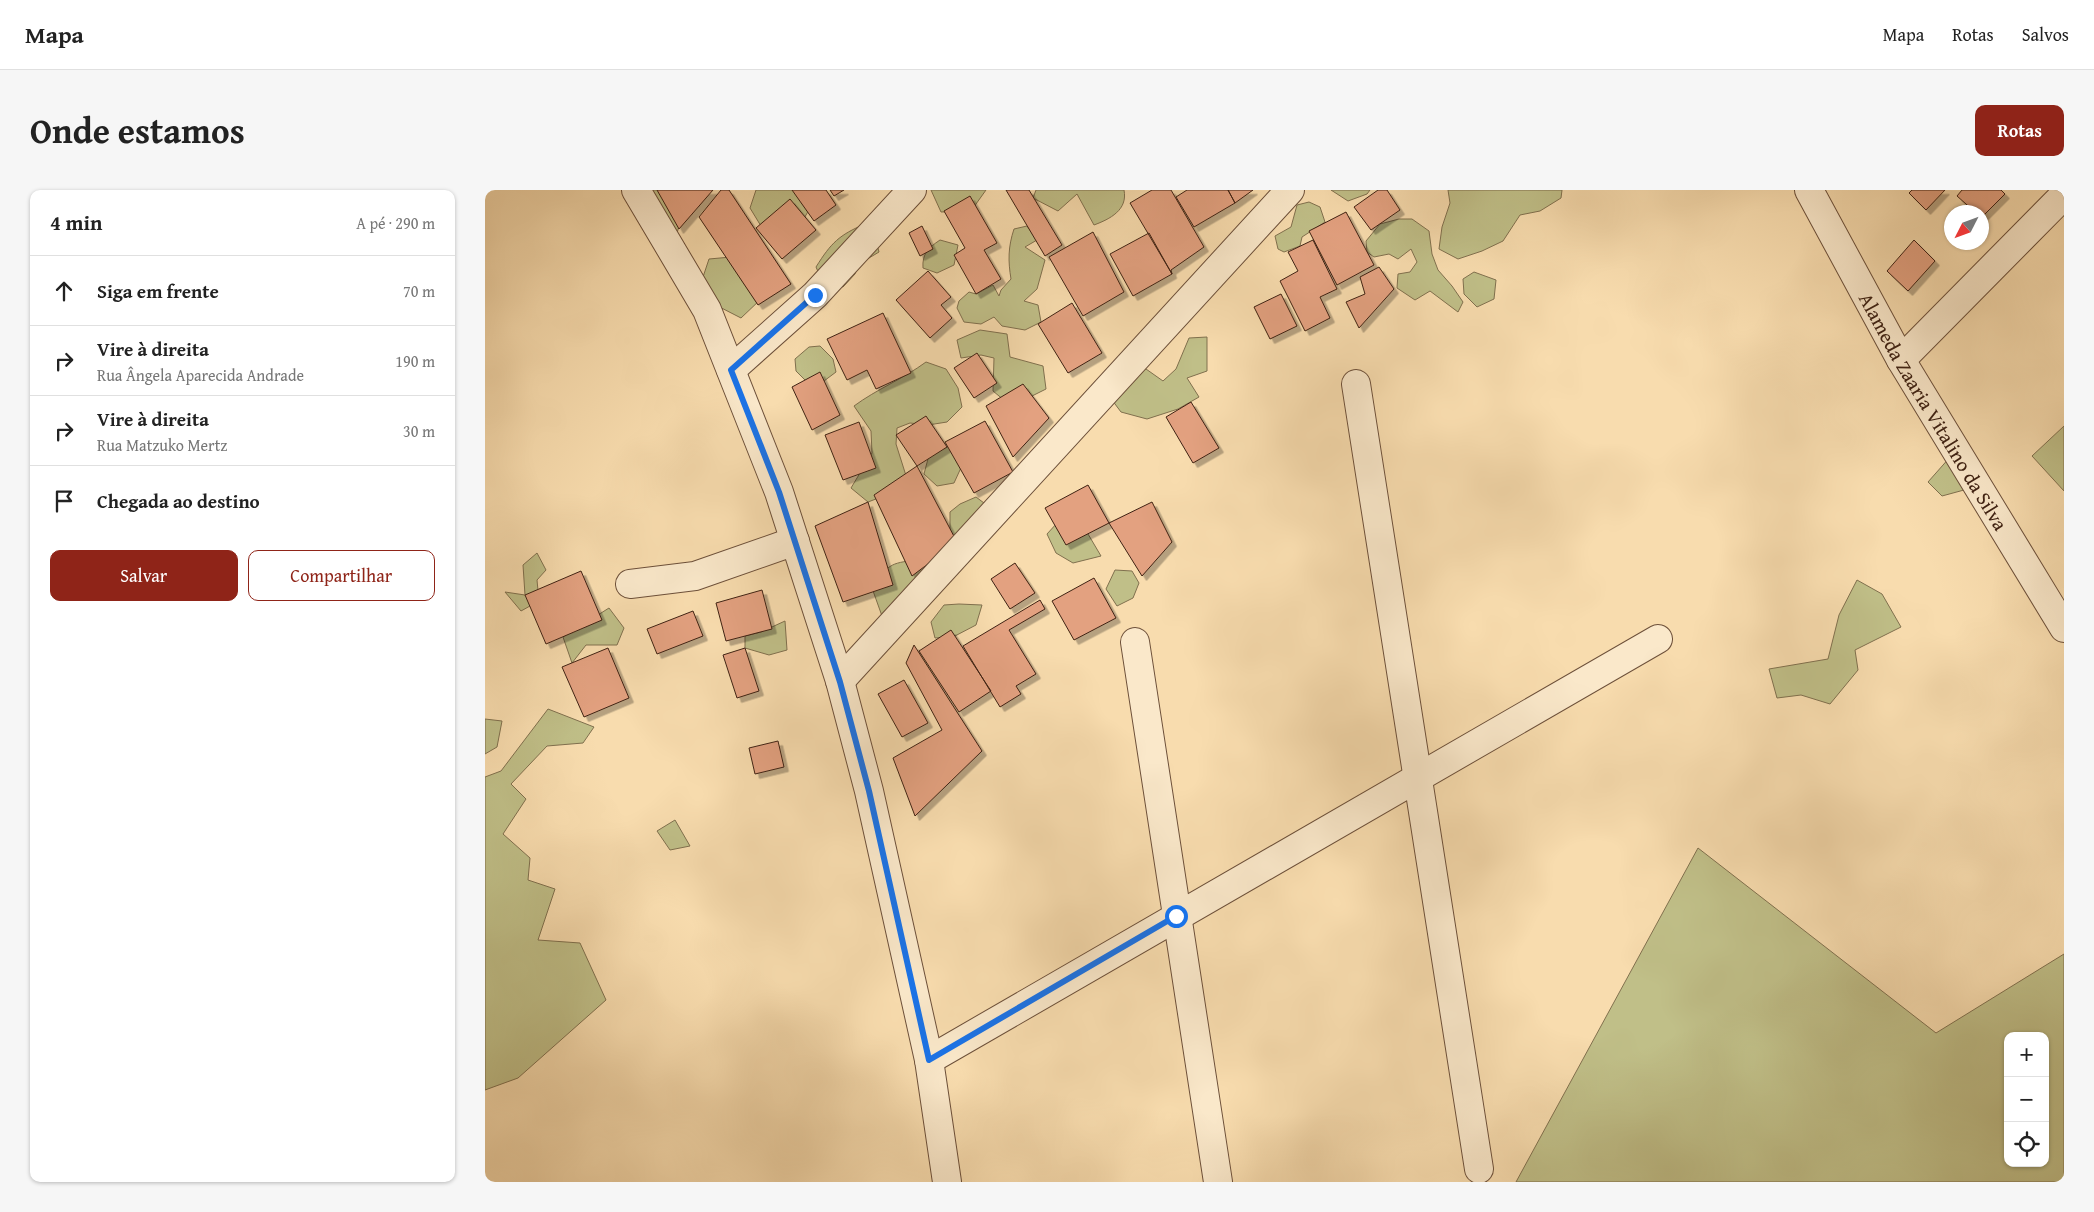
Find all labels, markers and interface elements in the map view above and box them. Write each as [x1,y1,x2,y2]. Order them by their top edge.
text: Mapa [25,17,84,52]
text: Mapa [1883,21,1924,48]
text: Rotas [1952,21,1994,48]
text: Salvos [2022,21,2069,48]
text: Onde estamos [30,105,245,156]
button: Rotas [1975,105,2064,156]
north arrow [1944,205,1989,250]
text: 4 min [50,207,102,238]
text: A pé · 290 m [356,211,435,235]
icon: ahead [50,277,78,305]
text: Siga em frente [97,277,219,305]
text: 70 m [403,279,435,303]
route end [804,284,827,307]
street label: Alameda Zaaria Vitalino da Silva [1852,287,2016,536]
text: Vire à direita [97,335,209,363]
icon: right [50,347,78,375]
text: 190 m [395,349,435,373]
text: Rua Ângela Aparecida Andrade [97,363,304,387]
text: Vire à direita [97,405,209,433]
icon: right [50,417,78,445]
text: 30 m [403,419,435,443]
text: Rua Matzuko Mertz [97,433,227,457]
icon: arrive [50,487,78,515]
text: Chegada ao destino [97,487,260,515]
button: Salvar [50,550,238,601]
button: Compartilhar [248,550,435,601]
route start [1165,905,1188,928]
map controls [2004,1032,2049,1167]
button: + [2004,1032,2049,1077]
button: − [2004,1077,2049,1122]
button: locate [2004,1122,2049,1167]

